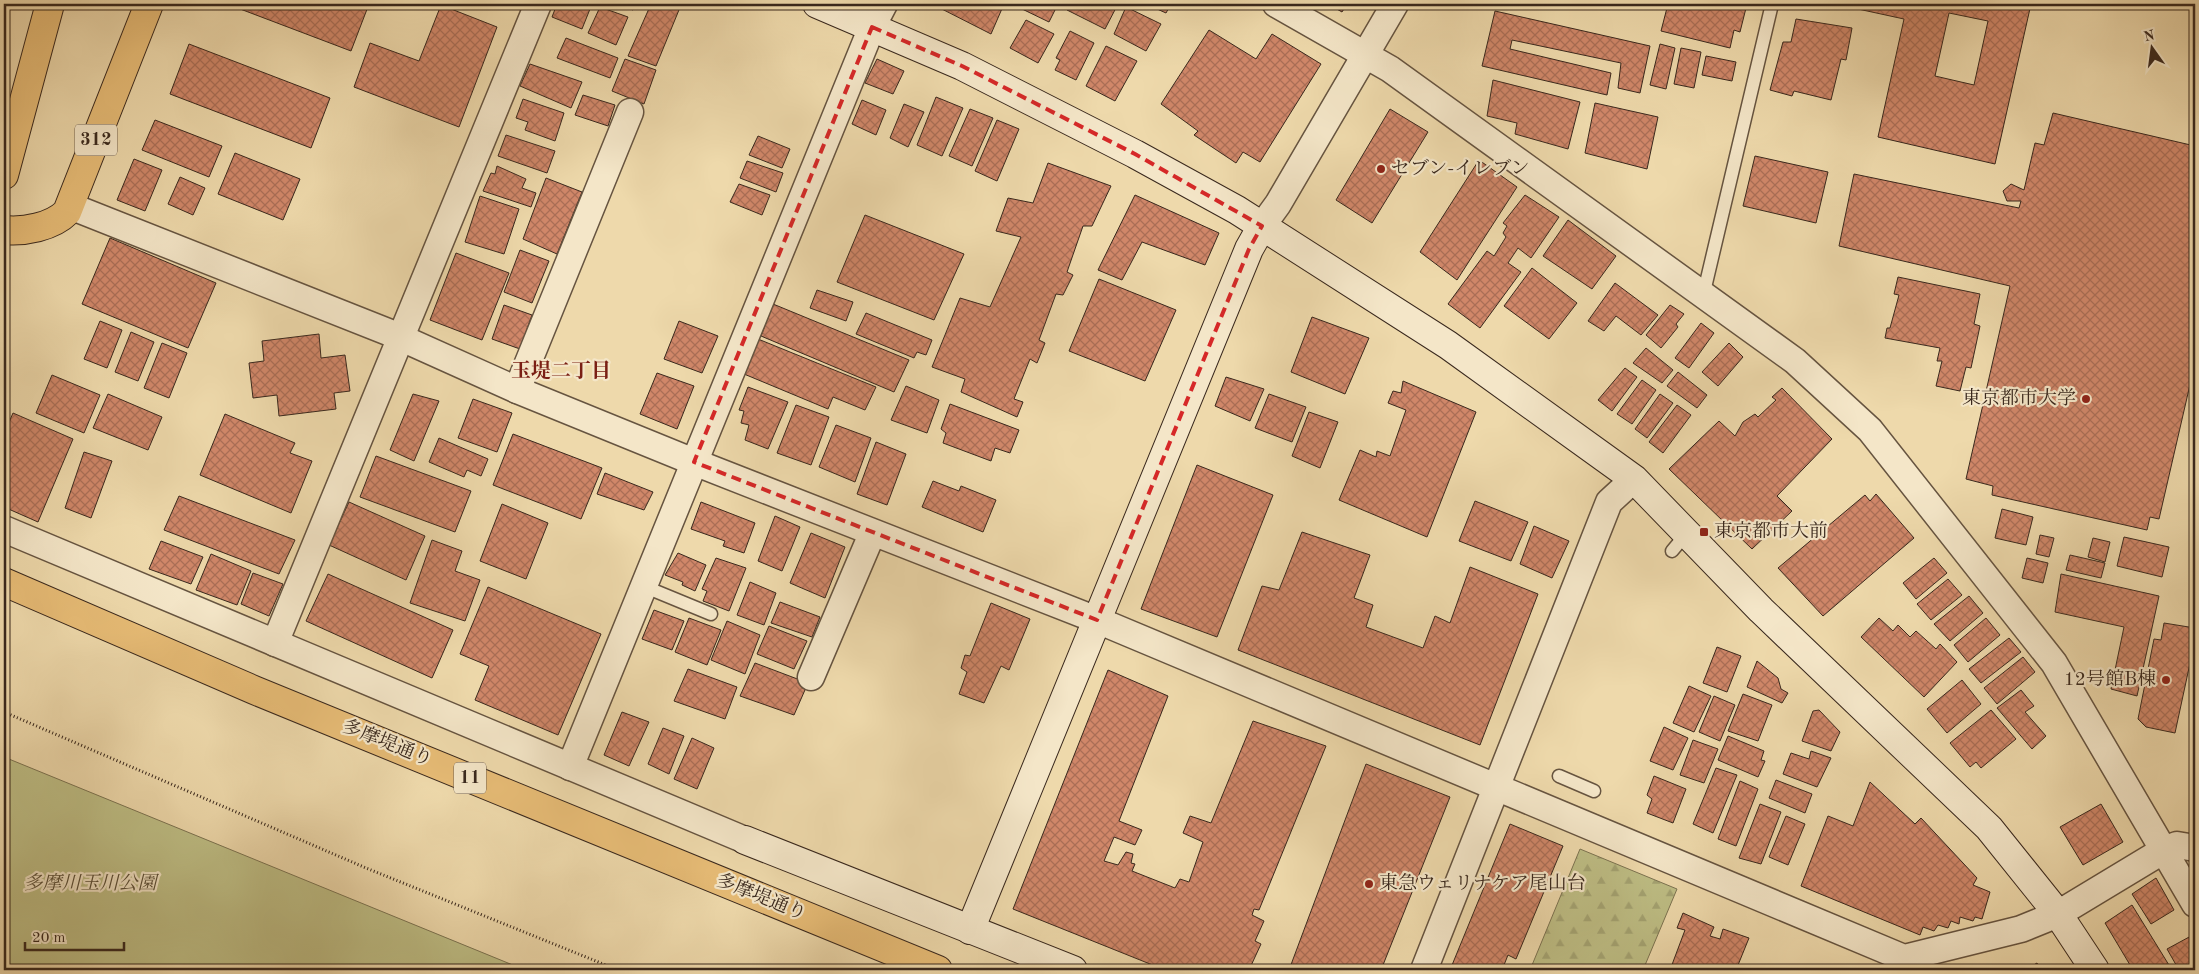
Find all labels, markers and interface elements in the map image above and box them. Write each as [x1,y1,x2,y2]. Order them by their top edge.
north arrow [2126,22,2176,72]
text: N [2142,28,2156,44]
road number: 312 [75,124,117,156]
place label: セブン-イレブン [1391,158,1530,179]
marker: セブン-イレブン [1375,163,1387,175]
district label: 玉堤二丁目 [511,360,611,382]
place label: 東京都市大学 [1962,387,2076,409]
marker: 東京都市大学 [2080,393,2092,405]
place label: 東京都市大前 [1714,520,1828,542]
marker: 東京都市大前 [1698,526,1710,538]
place label: 12号館B棟 [2064,669,2156,690]
marker: 12号館B棟 [2160,674,2172,686]
street label: 多摩堤通り [339,716,435,771]
road number: 11 [454,762,486,794]
street label: 多摩堤通り [713,870,809,925]
place label: 東急ウェリナケア尾山台 [1379,872,1586,894]
park label: 多摩川玉川公園 [23,873,159,894]
marker: 東急ウェリナケア尾山台 [1363,878,1375,890]
scale bar [25,919,124,951]
text: 20 m [32,931,66,946]

